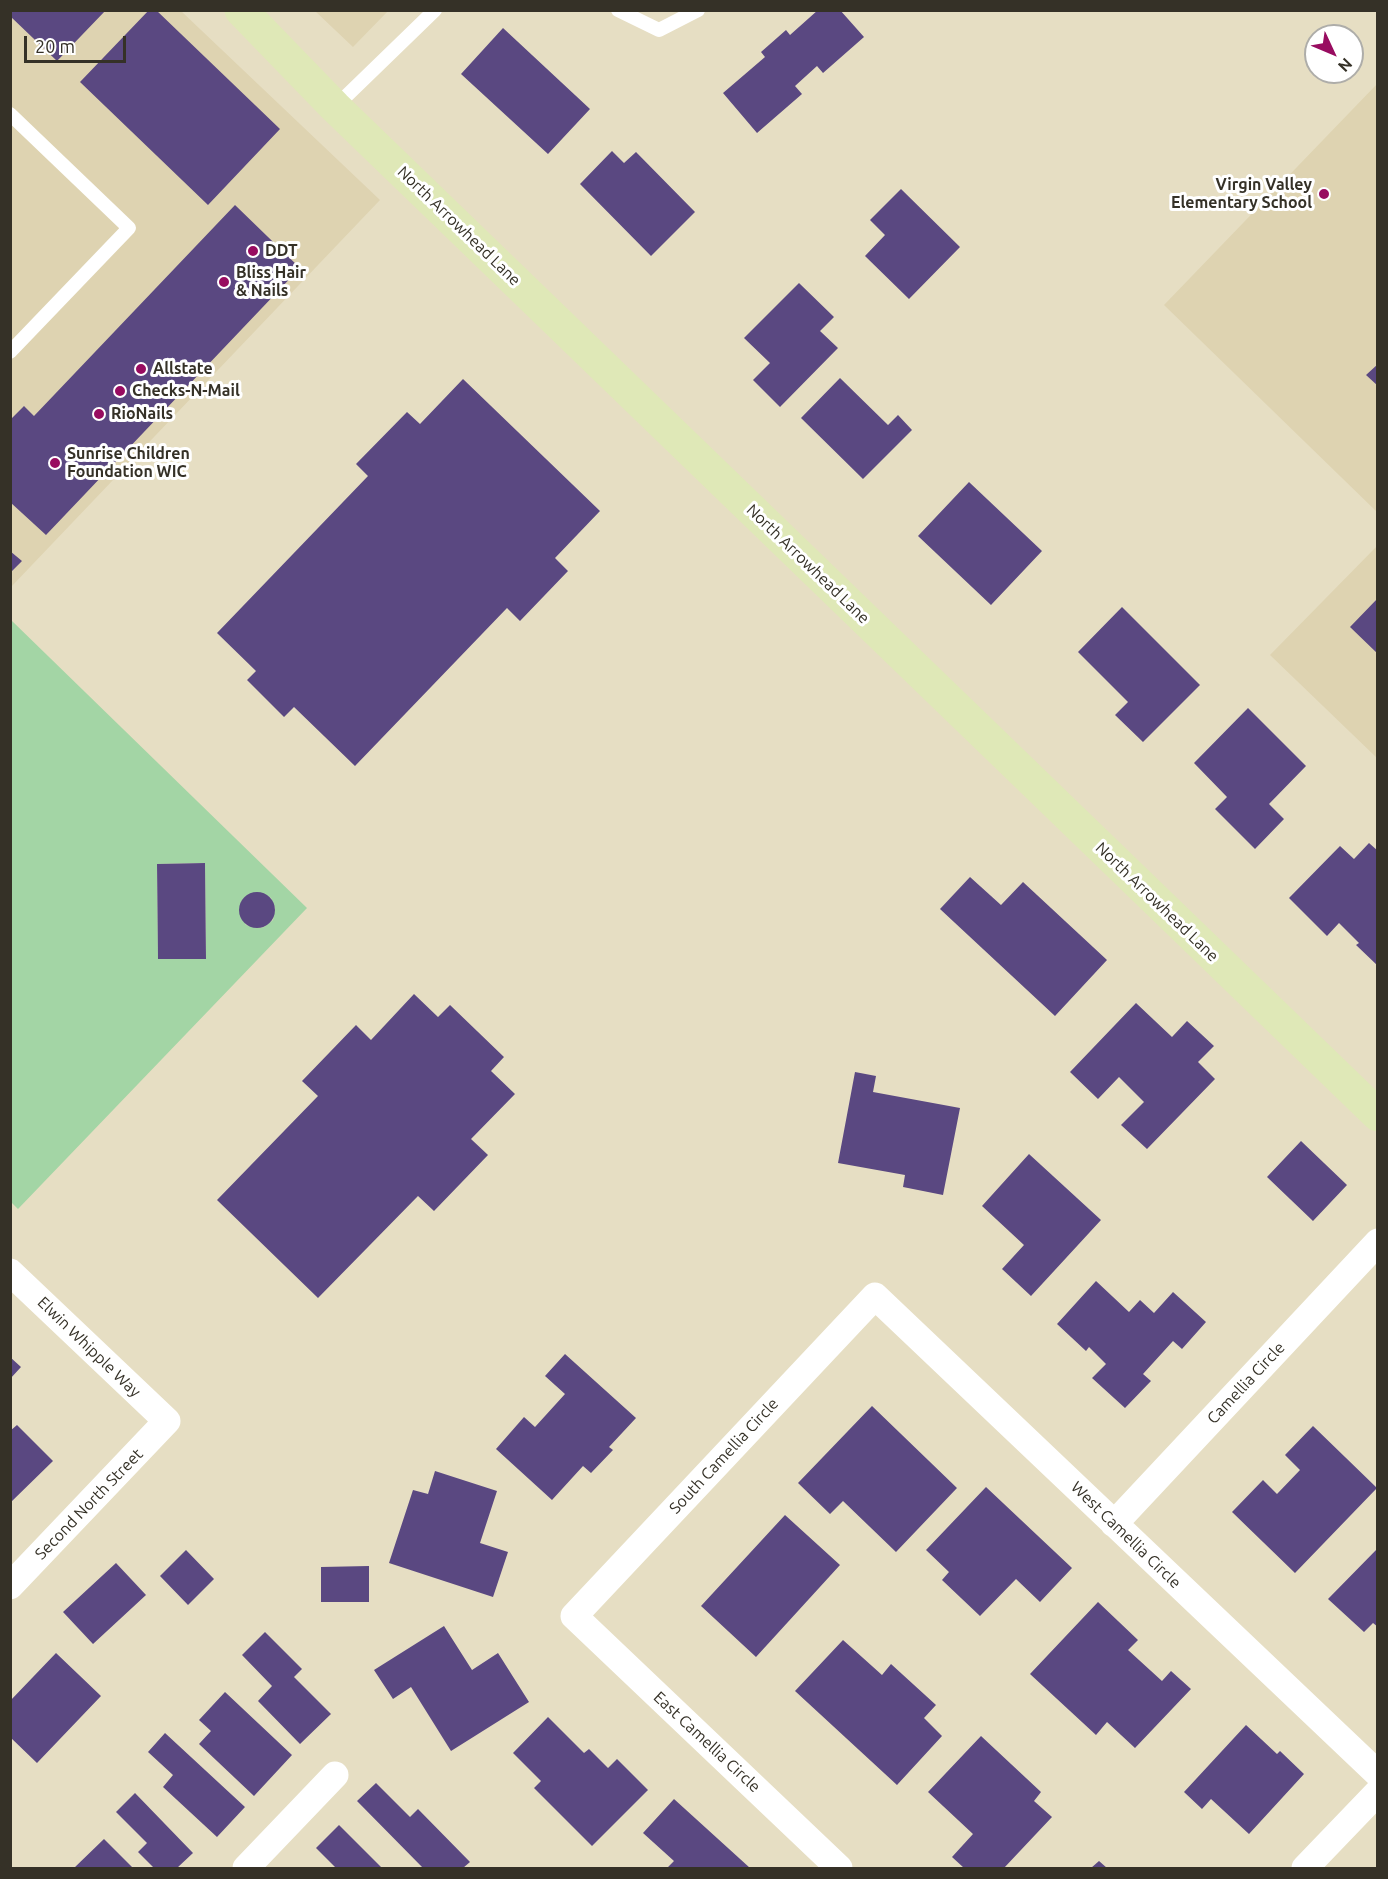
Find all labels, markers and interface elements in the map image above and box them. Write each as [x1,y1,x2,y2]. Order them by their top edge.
scale bar [27,24,129,62]
north arrow [1304,24,1364,84]
text: 20 m [35,36,75,56]
text: N [1335,55,1356,76]
street label: North Arrowhead Lane [393,162,525,290]
place label: Virgin Valley Elementary School [1171,175,1312,213]
marker: Virgin Valley Elementary School [1317,187,1331,201]
place label: DDT [265,241,298,261]
marker: DDT [246,244,260,258]
place label: Bliss Hair & Nails [236,263,306,301]
marker: Bliss Hair & Nails [217,275,231,289]
place label: Allstate [153,359,213,379]
marker: Allstate [134,362,148,376]
place label: Checks-N-Mail [132,381,240,401]
marker: Checks-N-Mail [113,384,127,398]
place label: RioNails [111,404,173,424]
marker: RioNails [92,407,106,421]
place label: Sunrise Children Foundation WIC [67,444,190,482]
marker: Sunrise Children Foundation WIC [48,456,62,470]
street label: North Arrowhead Lane [742,500,874,628]
street label: North Arrowhead Lane [1091,838,1223,966]
street label: Elwin Whipple Way [33,1293,145,1401]
street label: Camellia Circle [1203,1338,1289,1428]
street label: South Camellia Circle [665,1394,783,1518]
street label: Second North Street [31,1445,147,1563]
street label: West Camellia Circle [1067,1478,1185,1592]
street label: East Camellia Circle [650,1688,764,1796]

